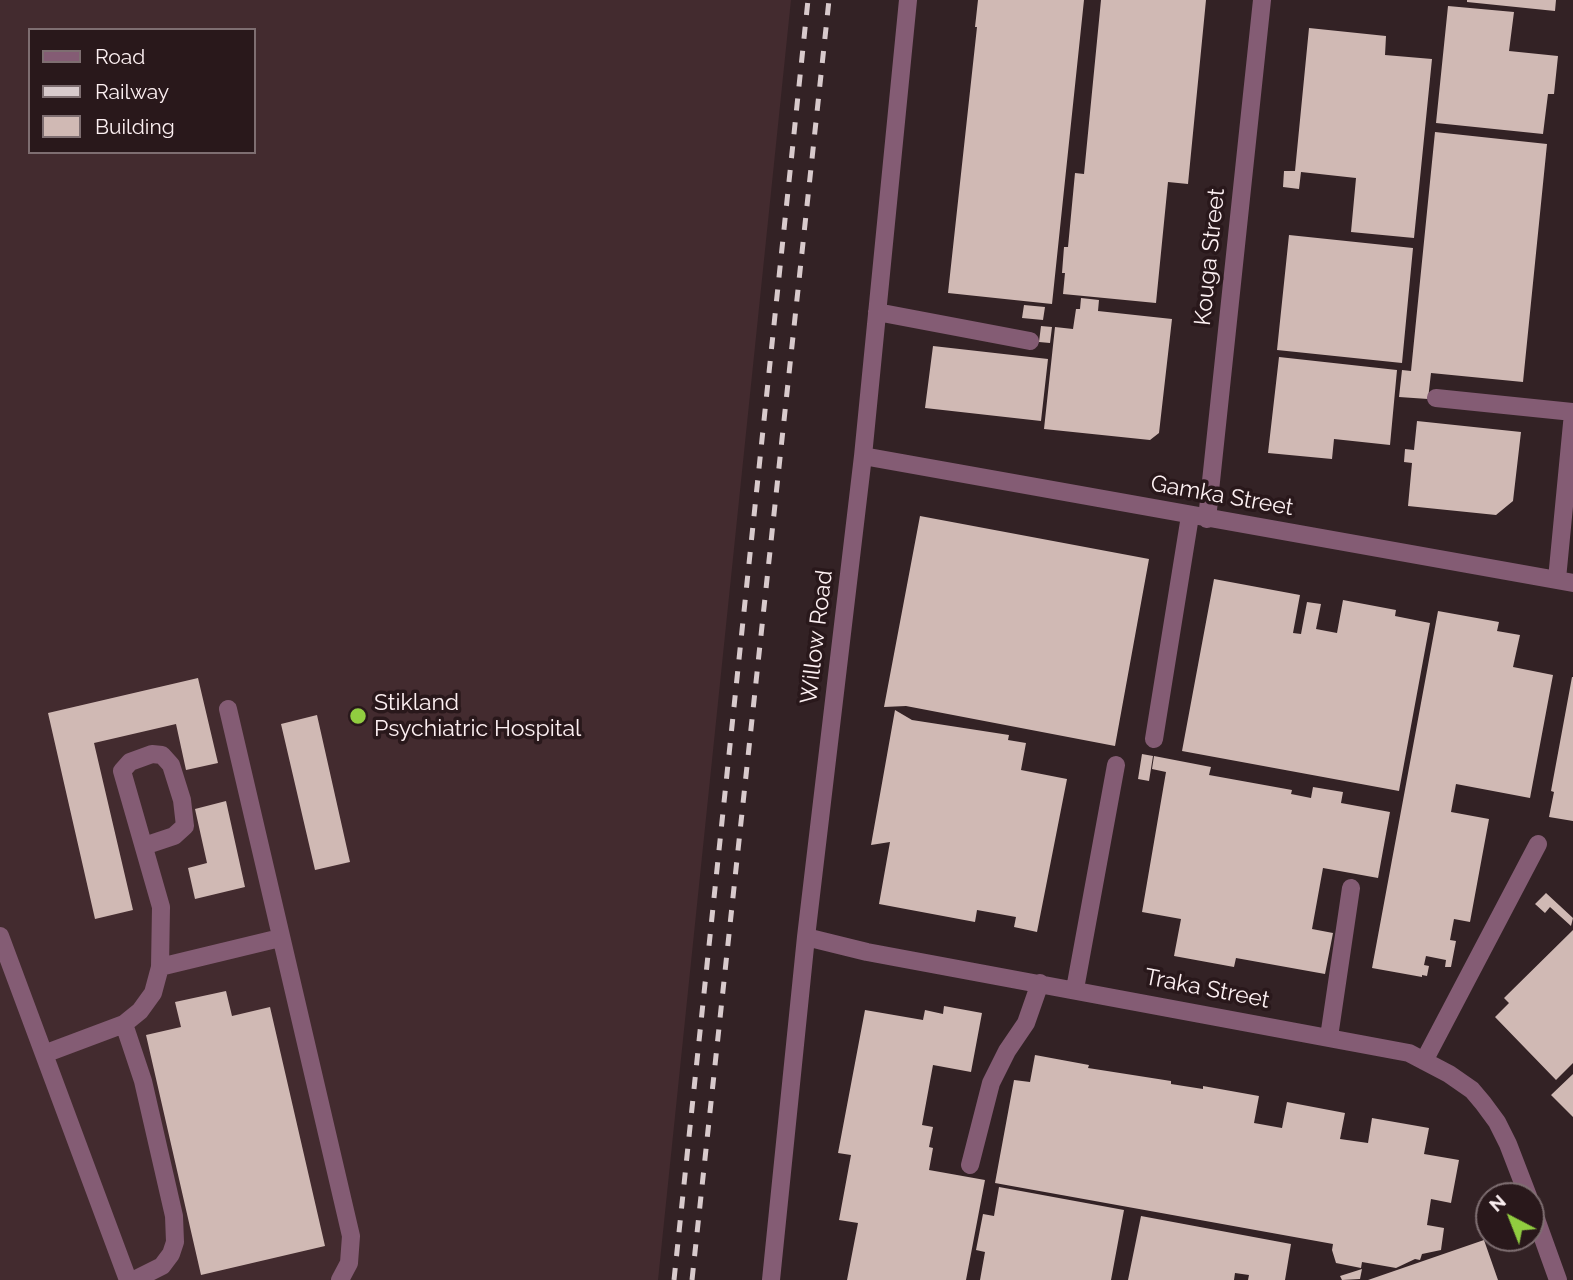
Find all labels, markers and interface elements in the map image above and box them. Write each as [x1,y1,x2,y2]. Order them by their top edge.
legend [28,28,256,154]
text: Road [95,44,145,69]
text: Railway [95,79,169,104]
text: Building [95,114,175,139]
street label: Kouga Street [1189,187,1231,327]
street label: Gamka Street [1148,470,1296,522]
street label: Willow Road [795,569,839,705]
place label: Stikland Psychiatric Hospital [374,689,581,743]
marker: Stikland Psychiatric Hospital [348,706,368,726]
street label: Traka Street [1142,963,1272,1015]
north arrow [1475,1182,1545,1252]
text: N [1485,1190,1510,1216]

